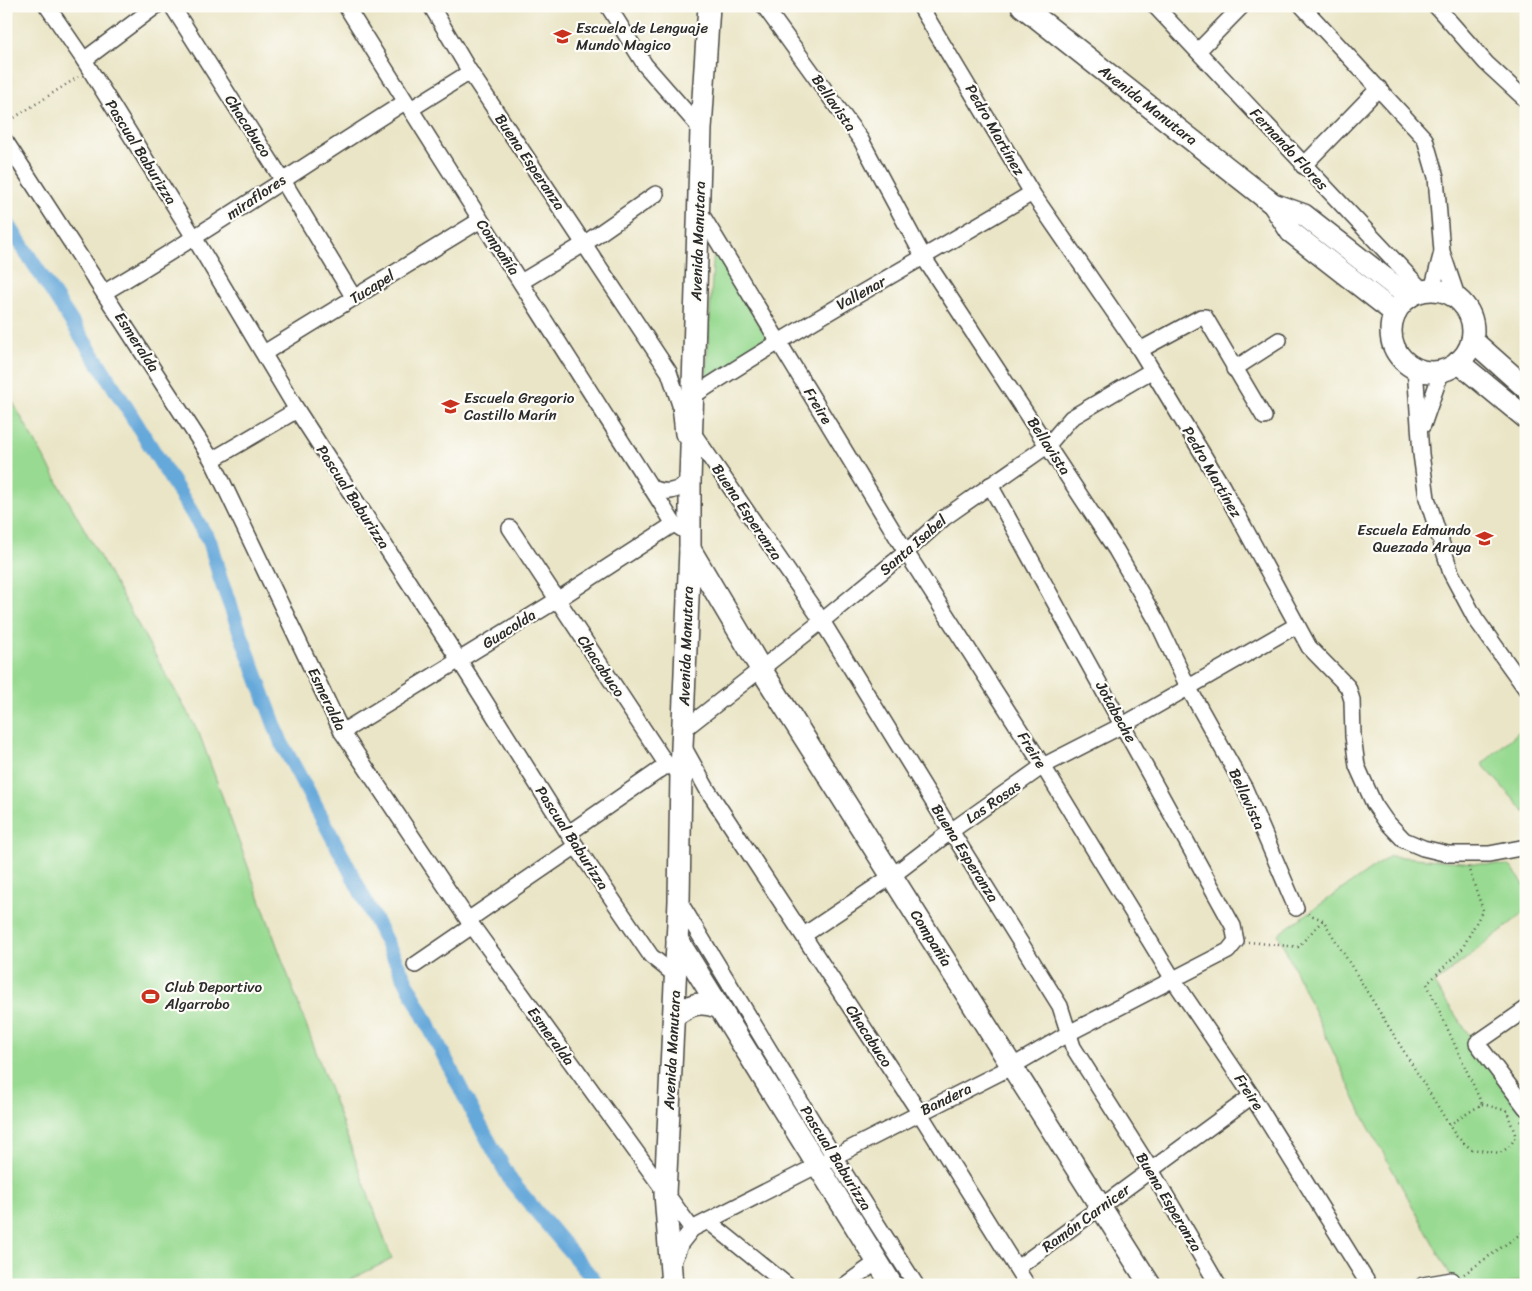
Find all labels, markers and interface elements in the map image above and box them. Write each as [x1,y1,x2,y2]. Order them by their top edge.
place label: Escuela de Lenguaje Mundo Magico [576,15,708,58]
school or university icon: Escuela de Lenguaje Mundo Magico [552,27,572,47]
street label: Avenida Manutara [1092,57,1204,152]
street label: Bellavista [805,69,864,138]
street label: Pedro Martínez [958,79,1032,182]
street label: Chacabuco [218,89,278,163]
street label: Pascual Baburizza [98,94,184,210]
street label: Fernando Flores [1243,101,1335,197]
street label: Buena Esperanza [488,108,572,216]
street label: miraflores [221,167,292,227]
street label: Avenida Manutara [683,180,713,302]
street label: Compañía [469,213,527,281]
street label: Tucapel [344,262,400,311]
street label: Vallenar [831,268,891,317]
street label: Esmeralda [108,306,167,378]
street label: Freire [797,382,839,430]
place label: Escuela Gregorio Castillo Marín [464,385,575,428]
school or university icon: Escuela Gregorio Castillo Marín [440,397,460,417]
street label: Bellavista [1020,412,1078,481]
street label: Pedro Martínez [1175,421,1249,524]
street label: Pascual Baburizza [309,440,397,555]
street label: Buena Esperanza [705,458,789,566]
street label: Santa Isabel [873,508,953,582]
place label: Escuela Edmundo Quezada Araya [1357,517,1471,560]
school or university icon: Escuela Edmundo Quezada Araya [1475,529,1495,549]
street label: Avenida Manutara [671,585,701,707]
street label: Guacolda [477,602,542,656]
street label: Chacabuco [570,629,632,703]
street label: Esmeralda [300,663,354,736]
street label: Jotabeche [1088,676,1144,748]
street label: Freire [1010,726,1054,774]
street label: Bellavista [1221,764,1273,835]
street label: Las Rosas [960,773,1027,831]
street label: Pascual Baburizza [528,781,616,896]
street label: Buena Esperanza [924,799,1006,908]
street label: Compañía [903,904,959,972]
place label: Club Deportivo Algarrobo [164,974,262,1017]
sports icon: Club Deportivo Algarrobo [141,986,161,1006]
street label: Avenida Manutara [656,989,688,1111]
street label: Chacabuco [839,999,899,1073]
street label: Esmeralda [521,1001,582,1071]
street label: Freire [1227,1068,1271,1116]
street label: Bandera [916,1075,977,1123]
street label: Pascual Baburizza [793,1100,879,1216]
street label: Buena Esperanza [1129,1147,1209,1257]
street label: Ramón Carnicer [1036,1176,1137,1259]

